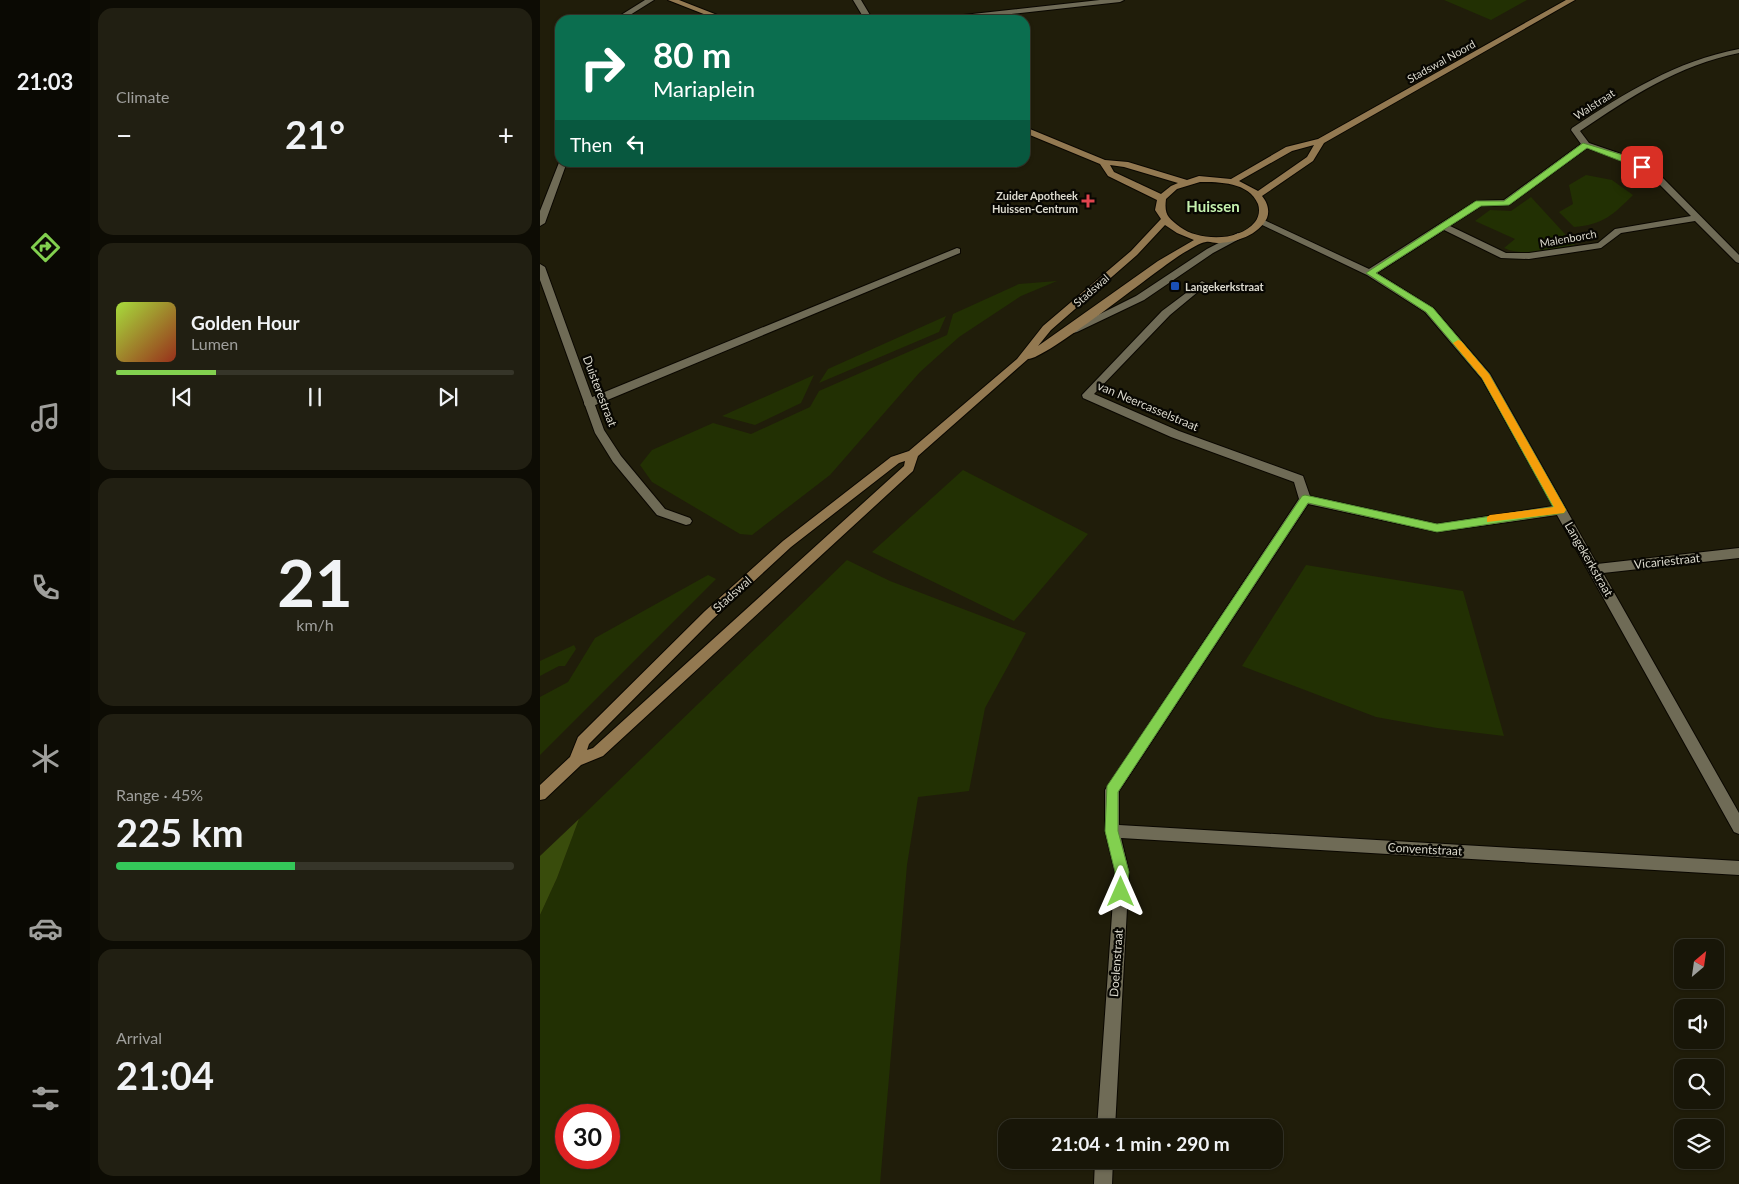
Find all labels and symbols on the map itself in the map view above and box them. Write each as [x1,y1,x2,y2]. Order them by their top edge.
street label: Stadswal Noord [1405,37,1477,85]
street label: Walstraat [1571,86,1617,122]
pin [1621,146,1663,188]
place label: Zuider Apotheek Huissen-Centrum [992,189,1078,215]
marker: Zuider Apotheek Huissen-Centrum [1082,195,1094,207]
district label: Huissen [1186,197,1240,215]
street label: Malenborch [1538,227,1598,249]
street label: Stadswal [1071,271,1111,309]
marker: Langekerkstraat [1169,280,1181,292]
place label: Langekerkstraat [1185,280,1265,293]
street label: Duisterestraat [580,353,621,429]
street label: van Neercasselstraat [1095,378,1202,434]
street label: Langekerkstraat [1562,519,1617,600]
street label: Vicariestraat [1633,550,1701,572]
street label: Stadswal [710,573,754,615]
street label: Conventstraat [1387,840,1463,858]
position arrow [1094,865,1146,917]
street label: Doelenstraat [1106,928,1126,997]
north arrow [1674,939,1724,989]
speed limit sign: 30 [555,1104,620,1169]

